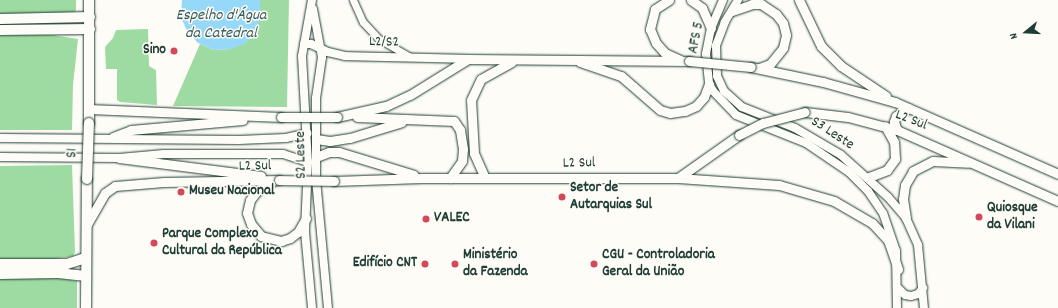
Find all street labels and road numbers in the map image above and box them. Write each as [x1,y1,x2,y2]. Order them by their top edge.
street label: AFS 5 [685,21,709,55]
street label: L2/S2 [369,34,399,52]
street label: L2 Sul [892,107,930,135]
street label: S3 Leste [807,113,857,155]
street label: S2 Leste [293,131,311,179]
street label: S1 [64,148,82,158]
street label: L2 Sul [562,155,596,173]
street label: L2 Sul [238,158,272,176]

